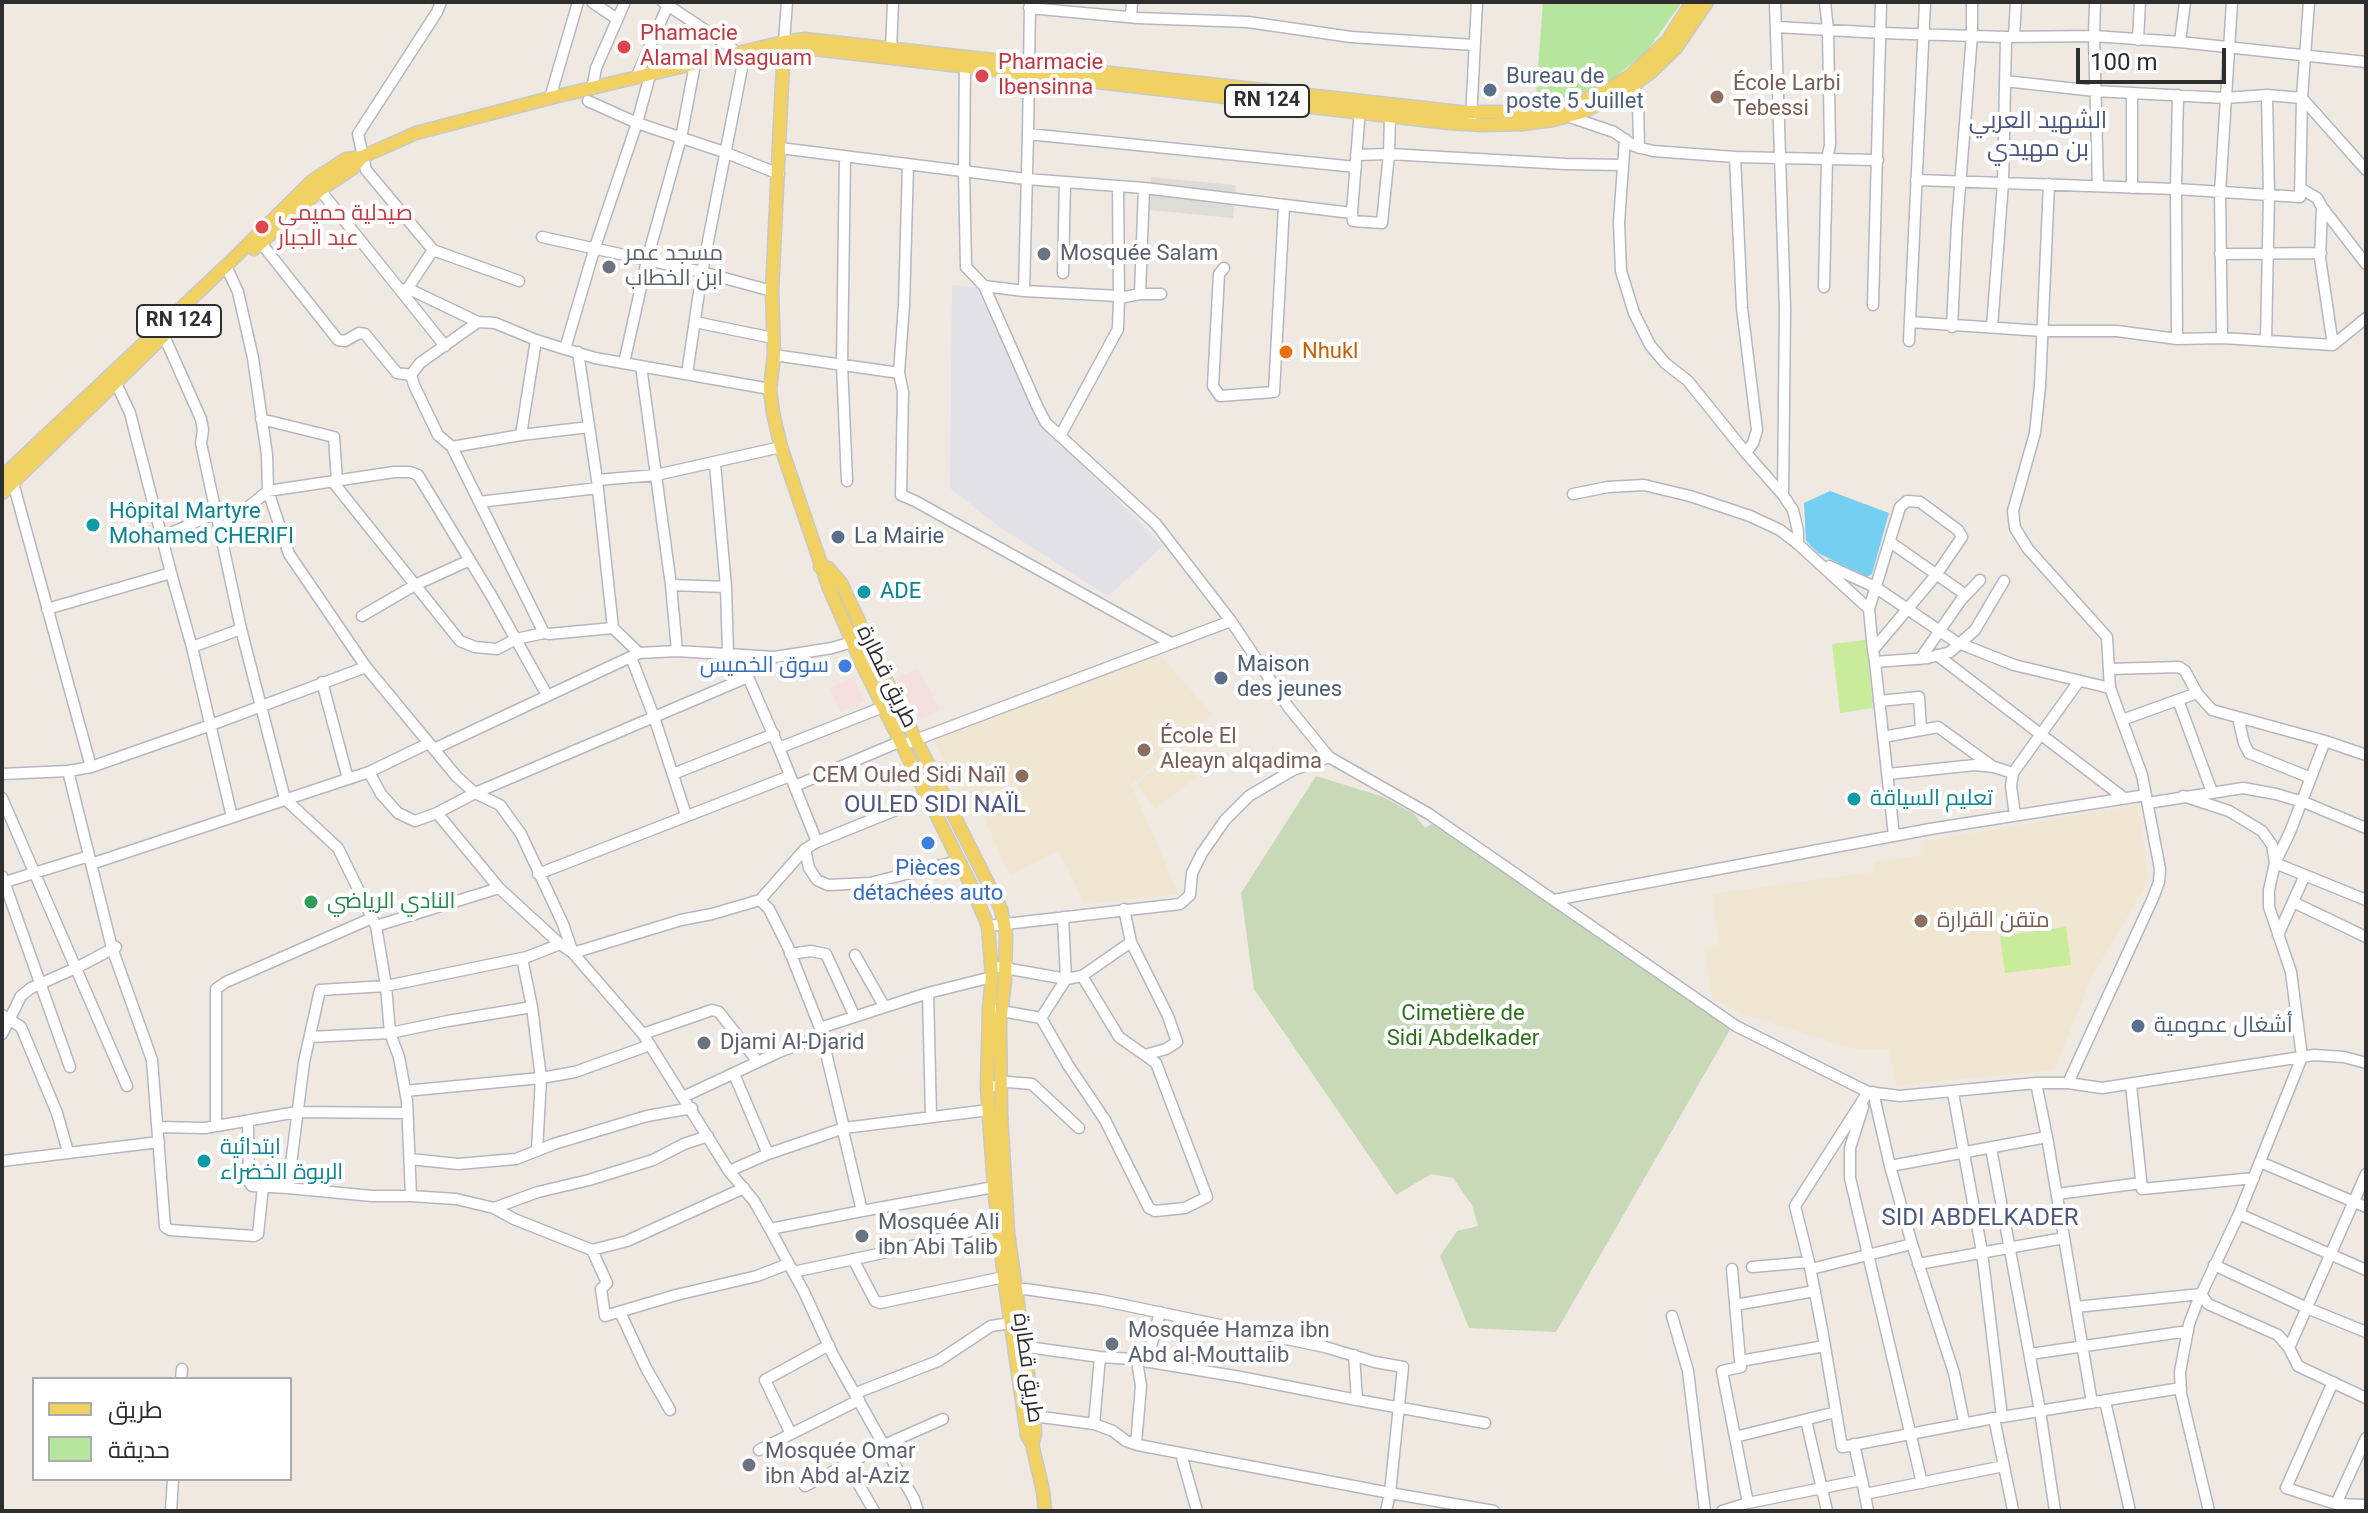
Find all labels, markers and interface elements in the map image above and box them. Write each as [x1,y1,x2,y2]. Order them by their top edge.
place label: Phamacie Alamal Msaguam [640,21,812,72]
scale bar [2080,32,2230,82]
marker: Phamacie Alamal Msaguam [615,38,633,56]
text: 100 m [2090,48,2157,76]
place label: Pharmacie Ibensinna [998,50,1103,102]
place label: Bureau de poste 5 Juillet [1506,64,1644,116]
marker: Pharmacie Ibensinna [973,67,991,85]
place label: École Larbi Tebessi [1733,71,1841,122]
marker: Bureau de poste 5 Juillet [1481,81,1499,99]
road number: RN 124 [1225,85,1309,117]
marker: École Larbi Tebessi [1708,88,1726,106]
district label: الشهيد العربي بن مهيدي [1969,108,2107,164]
place label: صيدلية حميمي عبد الجبار [278,201,413,252]
marker: صيدلية حميمي عبد الجبار [253,218,271,236]
place label: مسجد عمر ابن الخطاب [625,241,723,292]
place label: Mosquée Salam [1060,241,1218,267]
marker: Mosquée Salam [1035,245,1053,263]
marker: مسجد عمر ابن الخطاب [600,258,618,276]
road number: RN 124 [137,305,221,337]
place label: Nhukl [1302,339,1358,365]
marker: Nhukl [1277,343,1295,361]
place label: Hôpital Martyre Mohamed CHERIFI [109,499,294,550]
marker: Hôpital Martyre Mohamed CHERIFI [84,516,102,534]
place label: La Mairie [854,524,944,550]
marker: La Mairie [829,528,847,546]
place label: ADE [880,579,921,605]
marker: ADE [855,583,873,601]
street label: طريق قطارة [850,621,922,733]
place label: Maison des jeunes [1237,652,1342,704]
place label: سوق الخميس [700,653,829,679]
marker: سوق الخميس [836,657,854,675]
marker: Maison des jeunes [1212,669,1230,687]
place label: École El Aleayn alqadima [1160,724,1322,776]
marker: École El Aleayn alqadima [1135,741,1153,759]
place label: CEM Ouled Sidi Naïl [812,763,1006,789]
marker: CEM Ouled Sidi Naïl [1013,767,1031,785]
place label: تعليم السياقة [1870,786,1993,812]
marker: تعليم السياقة [1845,790,1863,808]
district label: OULED SIDI NAÏL [829,792,1041,820]
marker: Pièces détachées auto [919,834,937,852]
place label: Pièces détachées auto [853,856,1003,908]
place label: النادي الرياضي [327,889,455,915]
marker: النادي الرياضي [302,893,320,911]
place label: متقن القرارة [1937,908,2050,934]
marker: متقن القرارة [1912,912,1930,930]
park label: Cimetière de Sidi Abdelkader [1387,1001,1539,1052]
place label: أشغال عمومية [2154,1013,2293,1039]
marker: أشغال عمومية [2129,1017,2147,1035]
place label: Djami Al-Djarid [720,1030,864,1056]
marker: Djami Al-Djarid [695,1034,713,1052]
place label: ابتدائية الربوة الخضراء [220,1135,343,1186]
marker: ابتدائية الربوة الخضراء [195,1152,213,1170]
district label: SIDI ABDELKADER [1867,1205,2093,1233]
place label: Mosquée Ali ibn Abi Talib [878,1210,1000,1262]
marker: Mosquée Ali ibn Abi Talib [853,1227,871,1245]
street label: طريق قطارة [1006,1311,1048,1425]
place label: Mosquée Hamza ibn Abd al-Mouttalib [1128,1318,1330,1370]
marker: Mosquée Hamza ibn Abd al-Mouttalib [1103,1335,1121,1353]
legend [32,1377,292,1481]
text: طريق [108,1396,163,1424]
text: حديقة [108,1436,170,1464]
place label: Mosquée Omar ibn Abd al-Aziz [765,1439,915,1490]
marker: Mosquée Omar ibn Abd al-Aziz [740,1456,758,1474]

